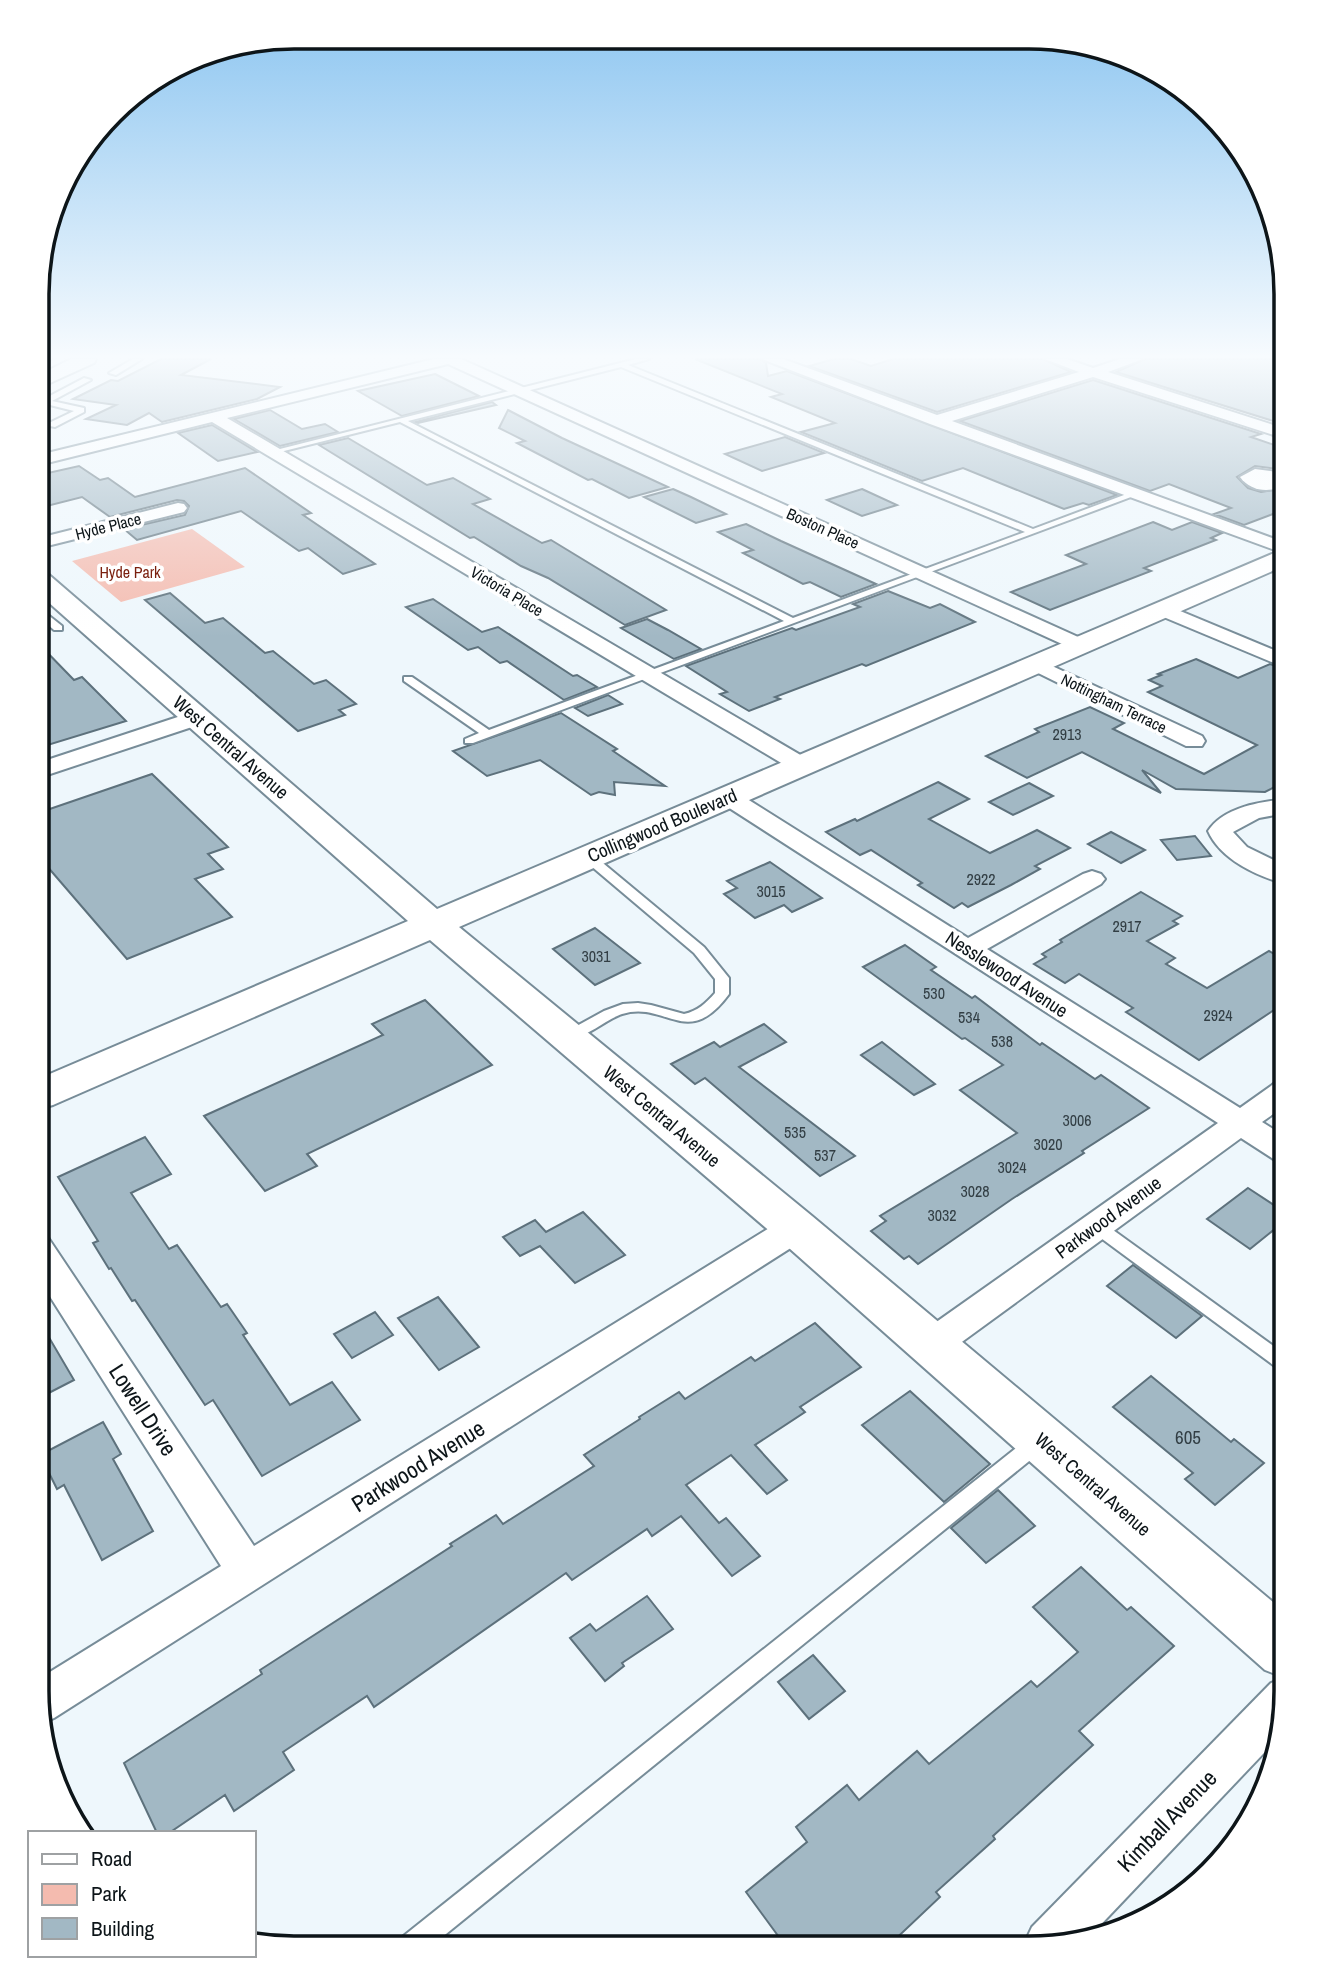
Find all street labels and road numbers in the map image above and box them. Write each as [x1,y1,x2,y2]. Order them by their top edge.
street label: Boston Place [783,502,863,554]
street label: Hyde Place [73,507,143,545]
street label: Victoria Place [466,561,548,621]
street label: Nottingham Terrace [1057,668,1171,738]
street label: West Central Avenue [167,689,295,805]
street label: Collingwood Boulevard [583,782,741,868]
street label: Nesslewood Avenue [941,925,1073,1023]
street label: West Central Avenue [598,1059,726,1173]
street label: Parkwood Avenue [1050,1170,1166,1264]
street label: Lowell Drive [102,1358,185,1462]
street label: Parkwood Avenue [345,1412,490,1519]
street label: West Central Avenue [1029,1426,1157,1542]
street label: Kimball Avenue [1110,1763,1223,1878]

